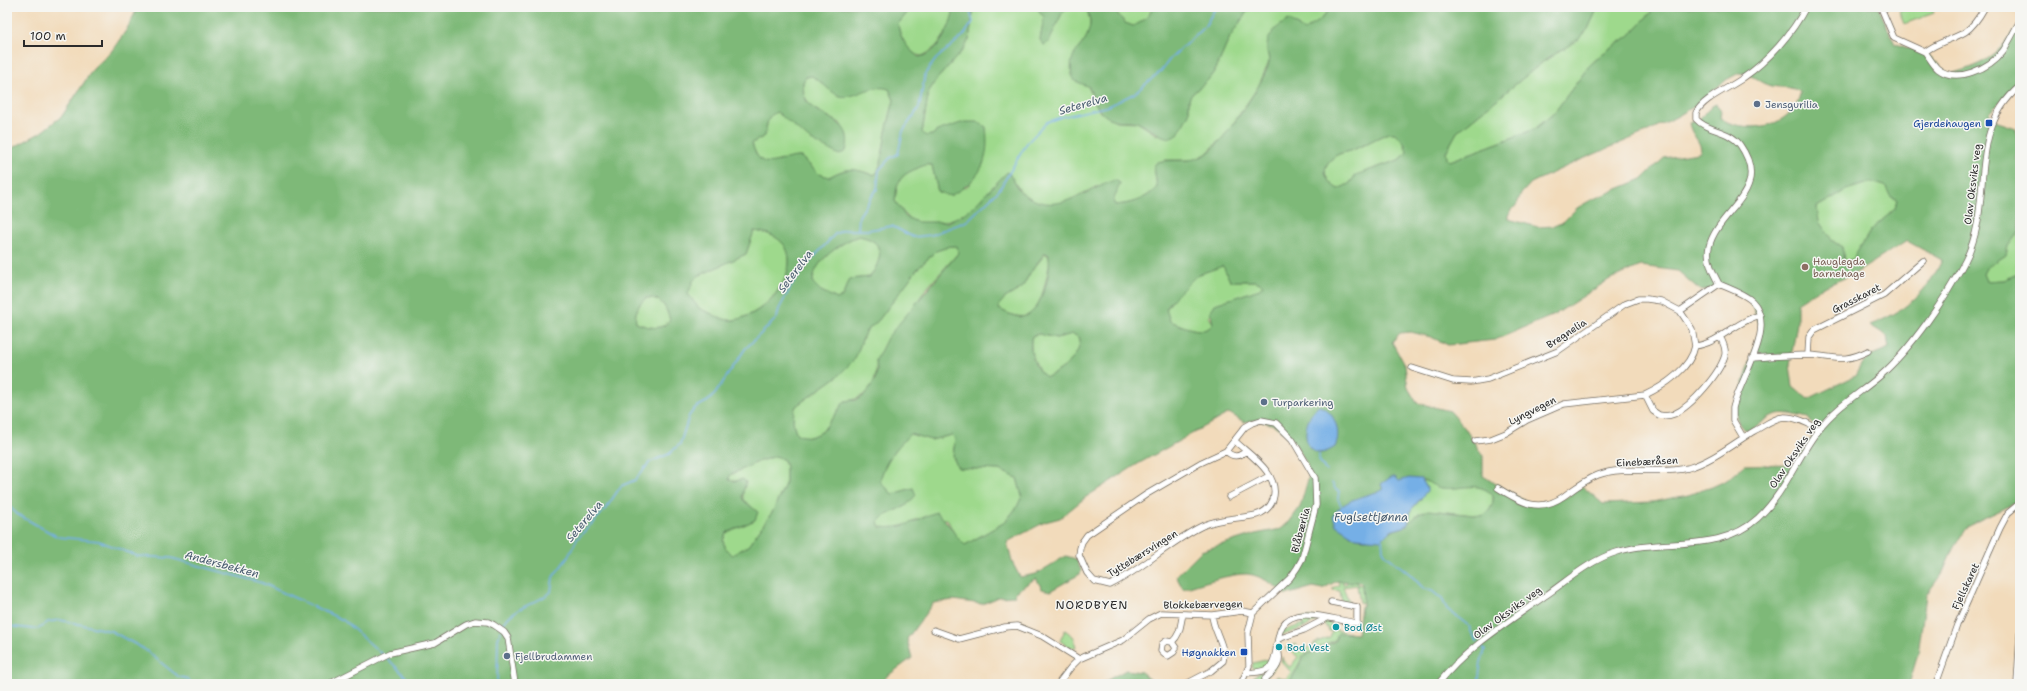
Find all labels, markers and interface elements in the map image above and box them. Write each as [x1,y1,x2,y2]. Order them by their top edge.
scale bar [24,22,102,48]
text: 100 m [30,28,66,44]
water label: Seterelva [1057,90,1109,119]
place label: Jensgurilia [1765,98,1819,111]
marker: Jensgurilia [1752,99,1762,109]
place label: Gjerdehaugen [1913,117,1981,130]
marker: Gjerdehaugen [1984,118,1994,128]
street label: Olav Oksviks veg [1961,143,1984,225]
water label: Seterelva [774,247,816,296]
place label: Hauglegda barnehage [1813,255,1866,280]
marker: Hauglegda barnehage [1800,262,1810,272]
street label: Grasskaret [1830,281,1883,316]
street label: Bregnelia [1544,315,1589,351]
street label: Lyngvegen [1506,393,1558,428]
place label: Turparkering [1272,396,1333,409]
marker: Turparkering [1259,397,1269,407]
street label: Olav Oksviks veg [1766,416,1823,491]
street label: Einebæråsen [1616,453,1678,470]
water label: Seterelva [563,497,606,545]
street label: Blåbærlia [1288,505,1313,554]
water label: Fuglsettjønna [1334,510,1408,525]
street label: Tyttebærsvingen [1105,527,1180,580]
water label: Andersbekken [183,547,261,582]
street label: Fjellskaret [1949,561,1982,612]
street label: Olav Oksviks veg [1471,583,1544,642]
district label: NORDBYEN [1056,597,1129,613]
street label: Blokkebærvegen [1163,597,1243,612]
place label: Bod Øst [1344,621,1382,634]
marker: Bod Øst [1331,622,1341,632]
place label: Bod Vest [1287,641,1329,654]
marker: Bod Vest [1274,642,1284,652]
place label: Høgnakken [1182,646,1236,659]
marker: Høgnakken [1239,647,1249,657]
place label: Fjellbrudammen [515,650,592,663]
marker: Fjellbrudammen [502,651,512,661]

